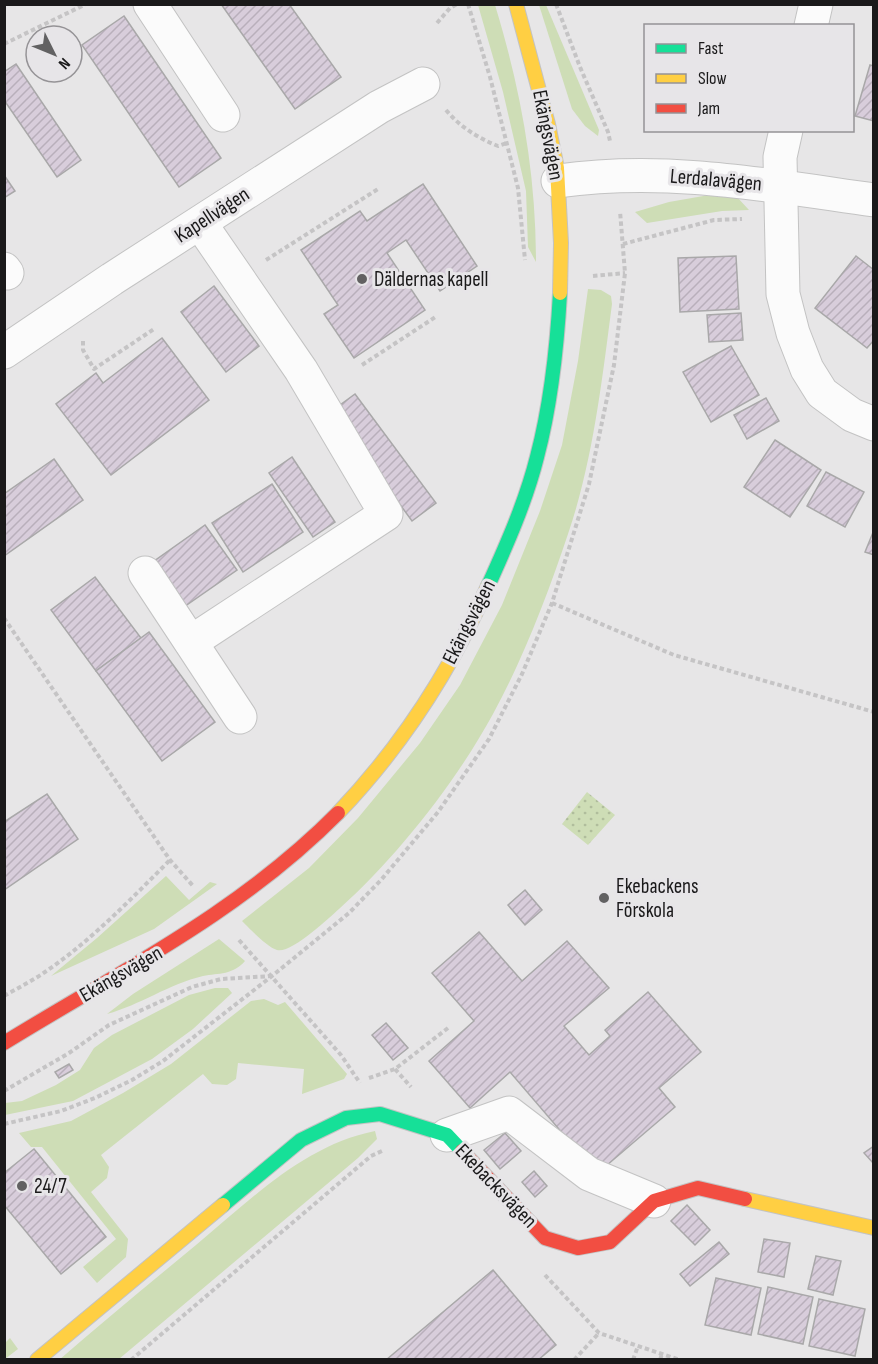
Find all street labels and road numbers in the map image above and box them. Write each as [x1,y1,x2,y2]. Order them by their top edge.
street label: Ekängsvägen [527,88,569,182]
street label: Lerdalavägen [669,164,763,196]
street label: Kapellvägen [170,182,254,248]
street label: Ekängsvägen [437,576,501,668]
street label: Ekängsvägen [75,940,167,1008]
street label: Ekebacksvägen [450,1139,542,1233]

